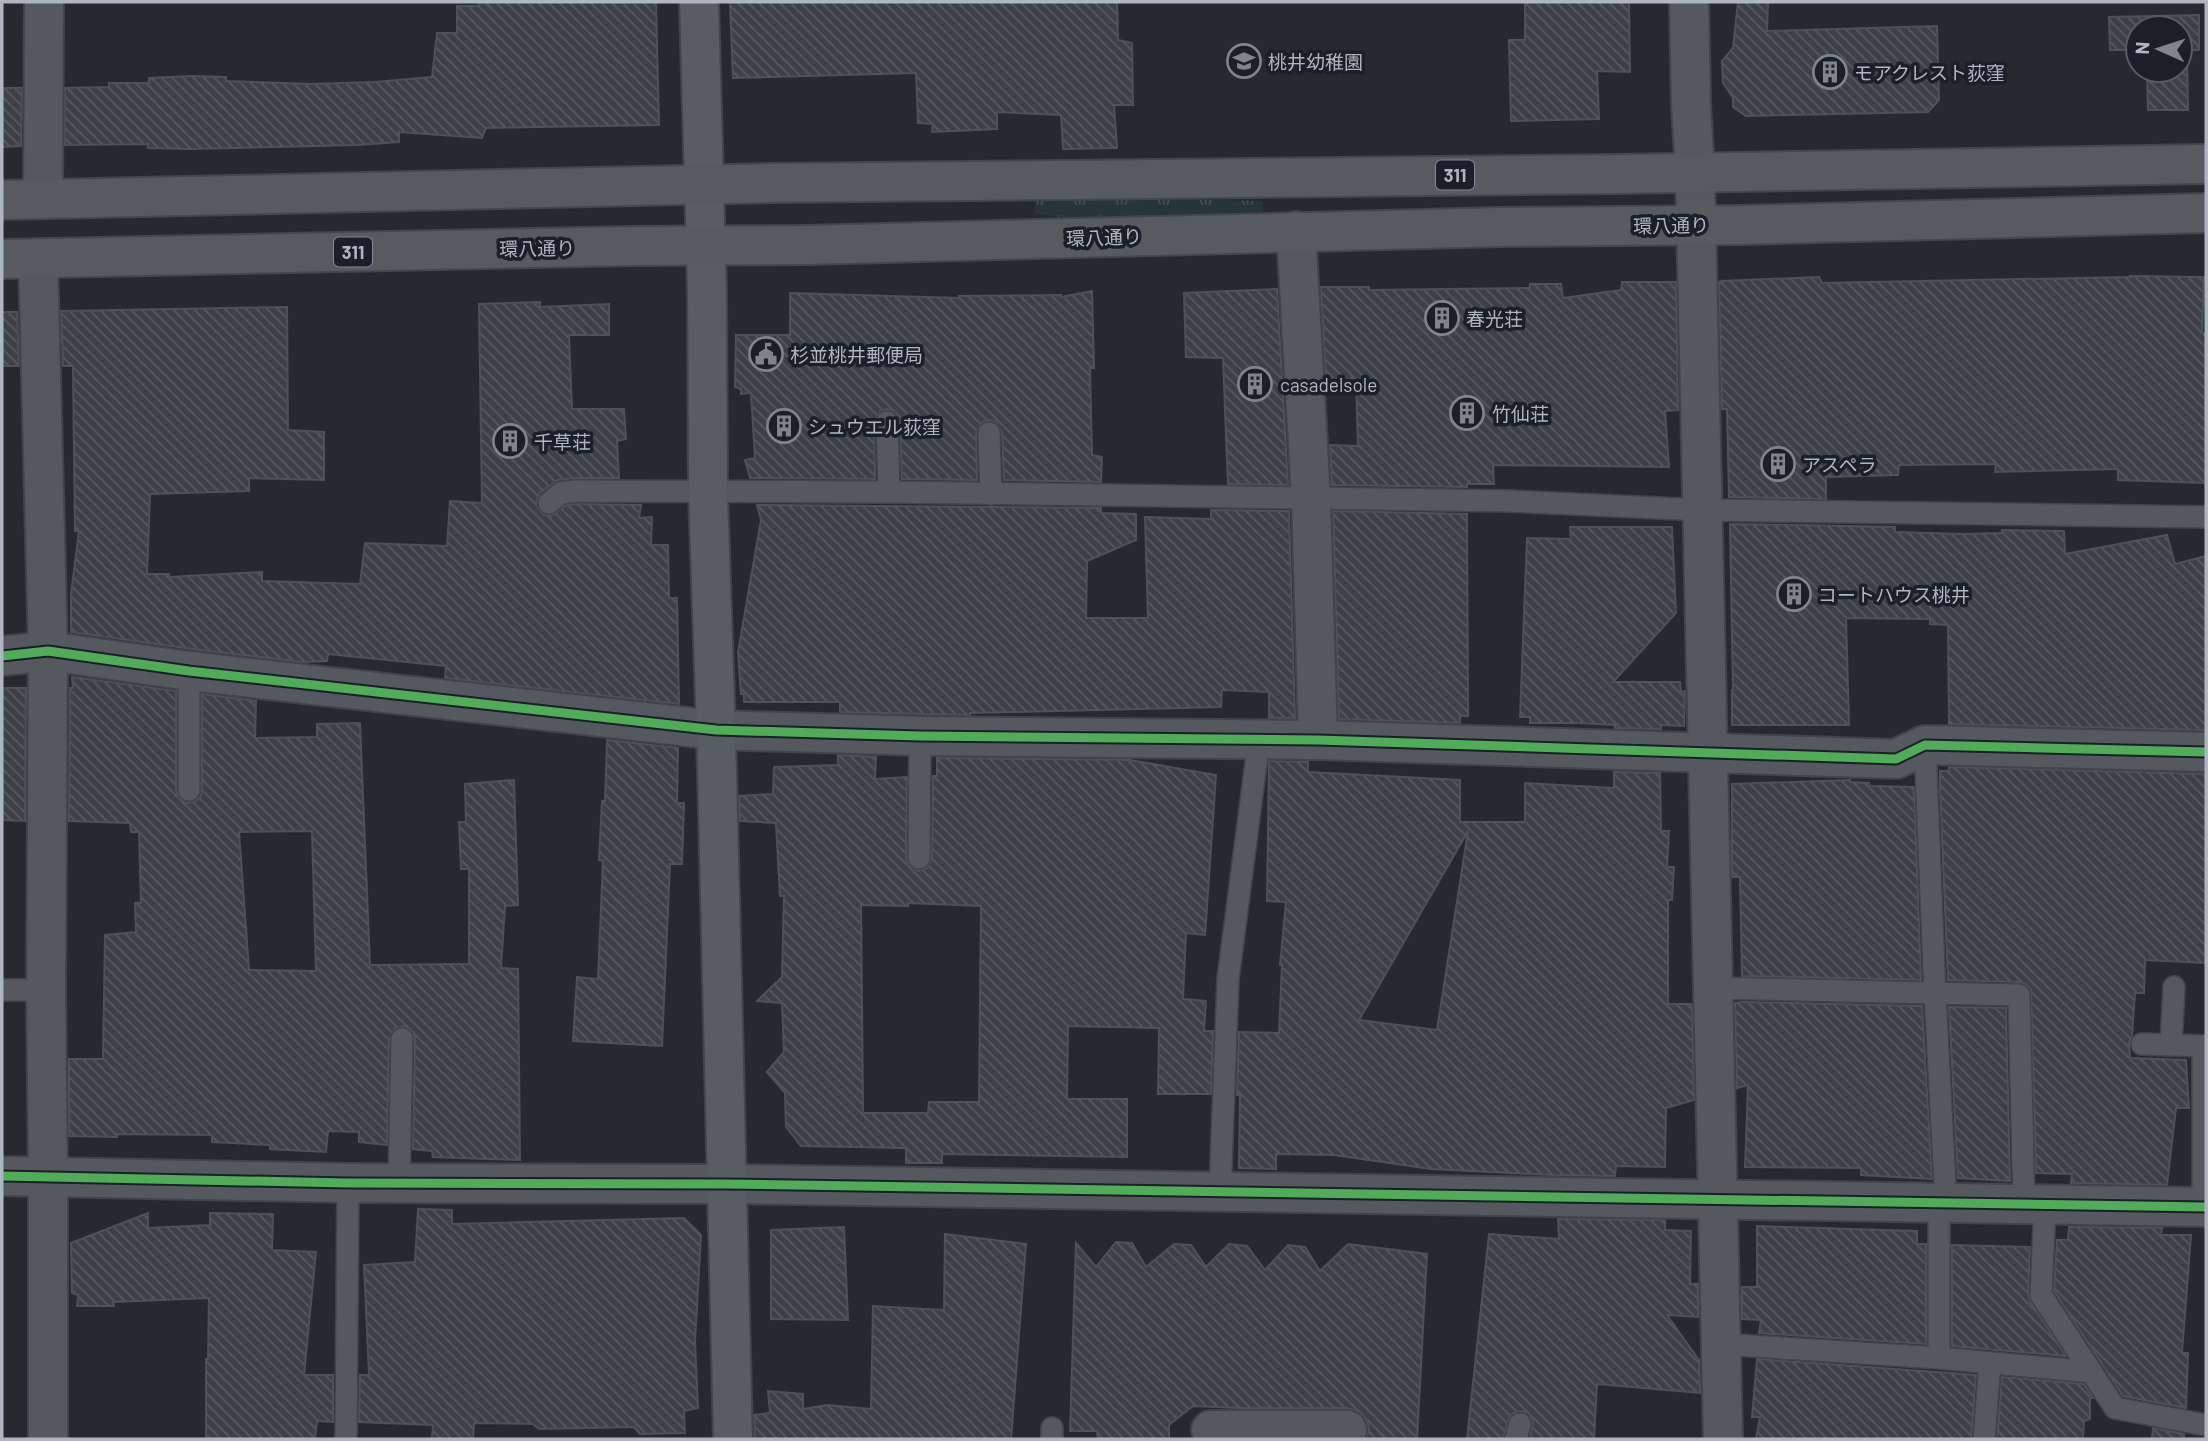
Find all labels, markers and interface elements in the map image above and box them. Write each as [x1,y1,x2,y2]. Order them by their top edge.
north arrow [2124,14,2194,84]
text: N [2130,41,2153,55]
school or university icon: 桃井幼稚園 [1225,42,1263,80]
place label: 桃井幼稚園 [1268,50,1363,73]
building icon: モアクレスト荻窪 [1811,53,1849,91]
place label: モアクレスト荻窪 [1854,61,2005,84]
road number: 311 [1436,160,1474,190]
street label: 環八通り [1633,213,1709,237]
street label: 環八通り [1066,224,1142,250]
street label: 環八通り [499,236,575,260]
road number: 311 [334,238,372,266]
building icon: 春光荘 [1423,299,1461,337]
place label: 春光荘 [1466,307,1523,330]
public building icon: 杉並桃井郵便局 [747,335,785,373]
place label: 杉並桃井郵便局 [790,343,923,366]
building icon: casadelsole [1236,365,1274,403]
place label: casadelsole [1280,373,1377,396]
building icon: 竹仙荘 [1448,394,1486,432]
place label: 竹仙荘 [1492,402,1549,425]
building icon: シュウエル荻窪 [765,407,803,445]
place label: シュウエル荻窪 [808,415,941,438]
building icon: 千草荘 [491,422,529,460]
place label: 千草荘 [534,430,591,453]
building icon: アスペラ [1759,445,1797,483]
place label: アスペラ [1802,453,1877,476]
building icon: コートハウス桃井 [1775,575,1813,613]
place label: コートハウス桃井 [1818,583,1970,606]

